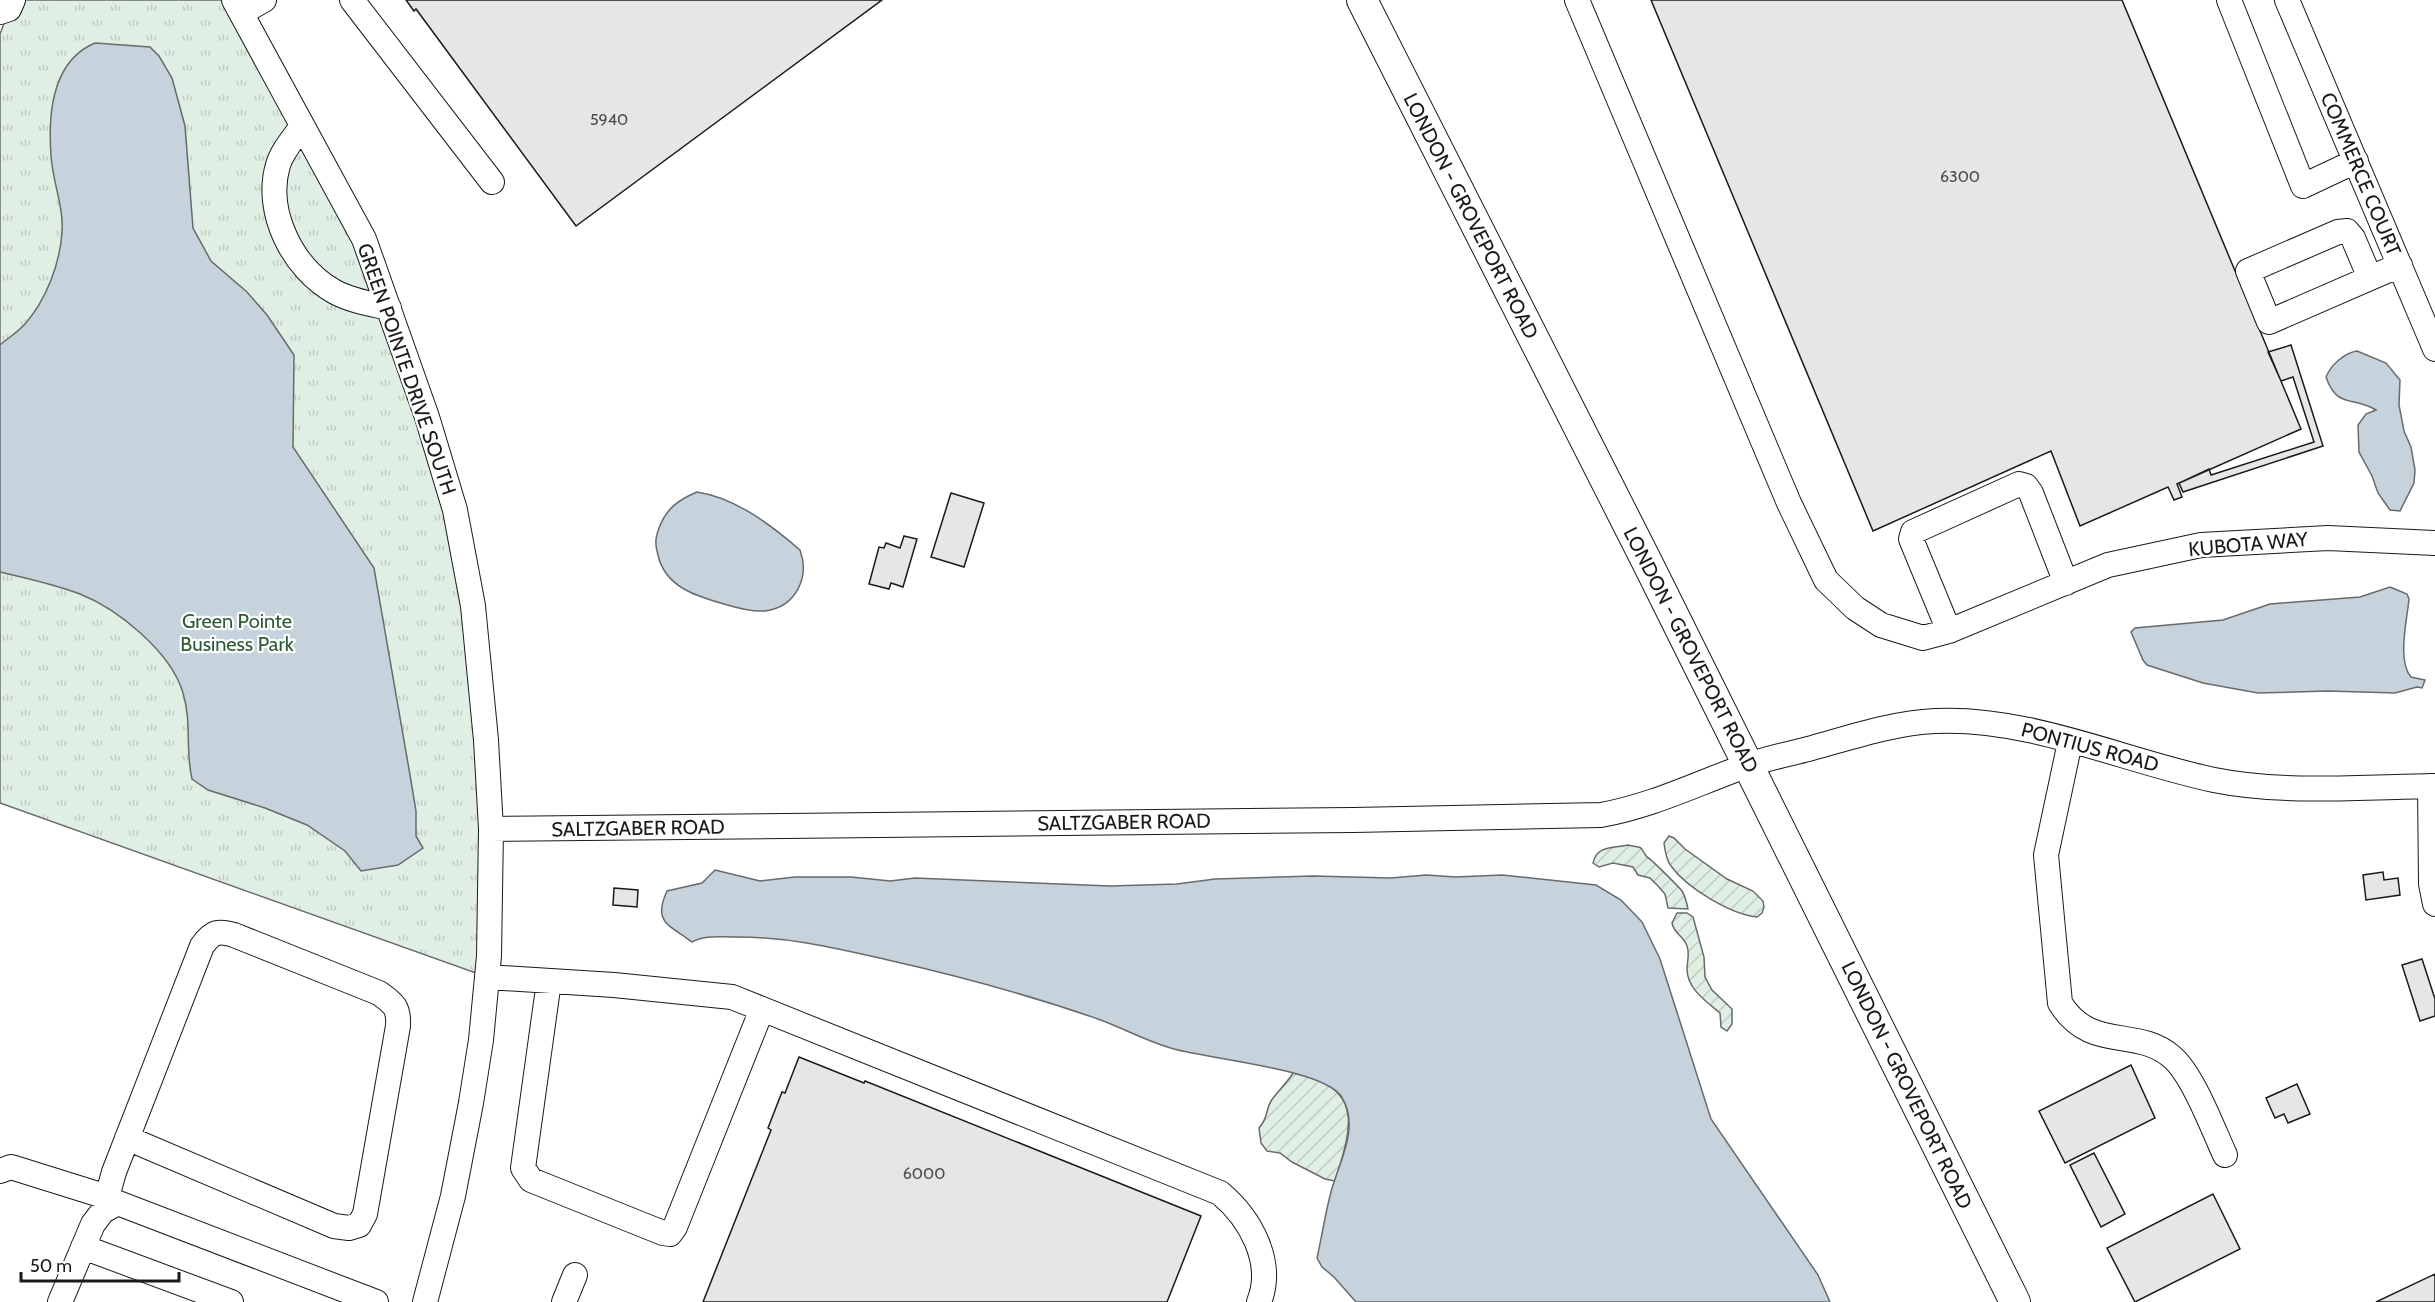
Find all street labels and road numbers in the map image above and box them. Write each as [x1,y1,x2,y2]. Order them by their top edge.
street label: LONDON - GROVEPORT ROAD [1398,89,1544,343]
street label: COMMERCE COURT [2316,89,2406,260]
street label: GREEN POINTE DRIVE SOUTH [353,240,461,498]
street label: LONDON - GROVEPORT ROAD [1618,523,1764,777]
street label: KUBOTA WAY [2187,527,2309,561]
street label: PONTIUS ROAD [2019,717,2161,777]
street label: SALTZGABER ROAD [1037,808,1211,836]
street label: SALTZGABER ROAD [551,814,725,842]
street label: LONDON - GROVEPORT ROAD [1837,957,1977,1213]

